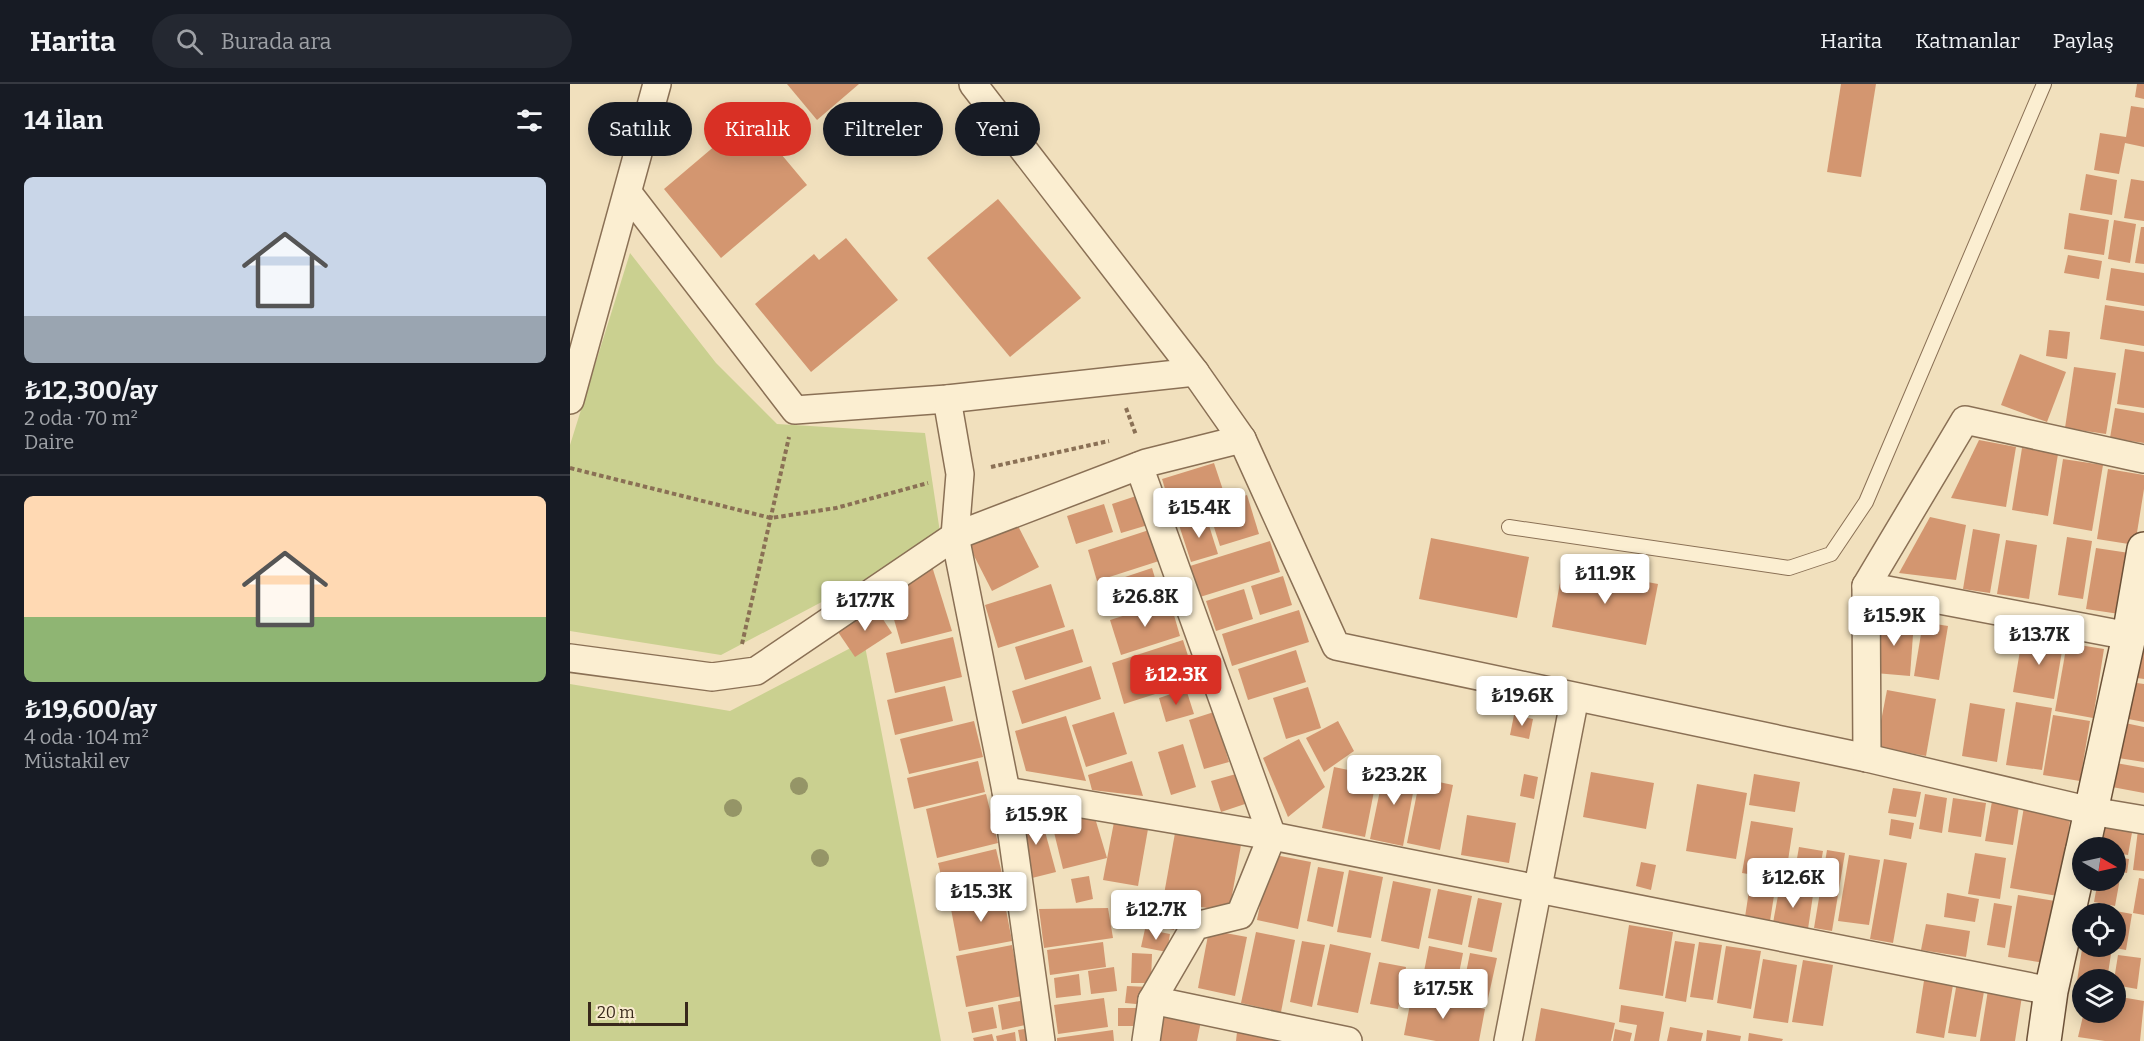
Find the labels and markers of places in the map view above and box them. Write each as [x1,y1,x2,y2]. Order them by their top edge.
pin: ₺15.4K [1150,488,1248,539]
pin: ₺11.9K [1556,554,1654,605]
pin: ₺26.8K [1096,577,1194,628]
pin: ₺17.7K [816,581,914,632]
pin: ₺15.9K [1845,596,1943,647]
pin: ₺13.7K [1990,615,2088,666]
pin: ₺12.3K [1127,655,1225,706]
pin: ₺19.6K [1473,676,1571,727]
pin: ₺23.2K [1345,755,1443,806]
pin: ₺15.9K [987,795,1085,846]
pin: ₺12.6K [1744,858,1842,909]
pin: ₺15.3K [932,872,1030,923]
pin: ₺12.7K [1107,890,1205,941]
pin: ₺17.5K [1394,969,1492,1020]

